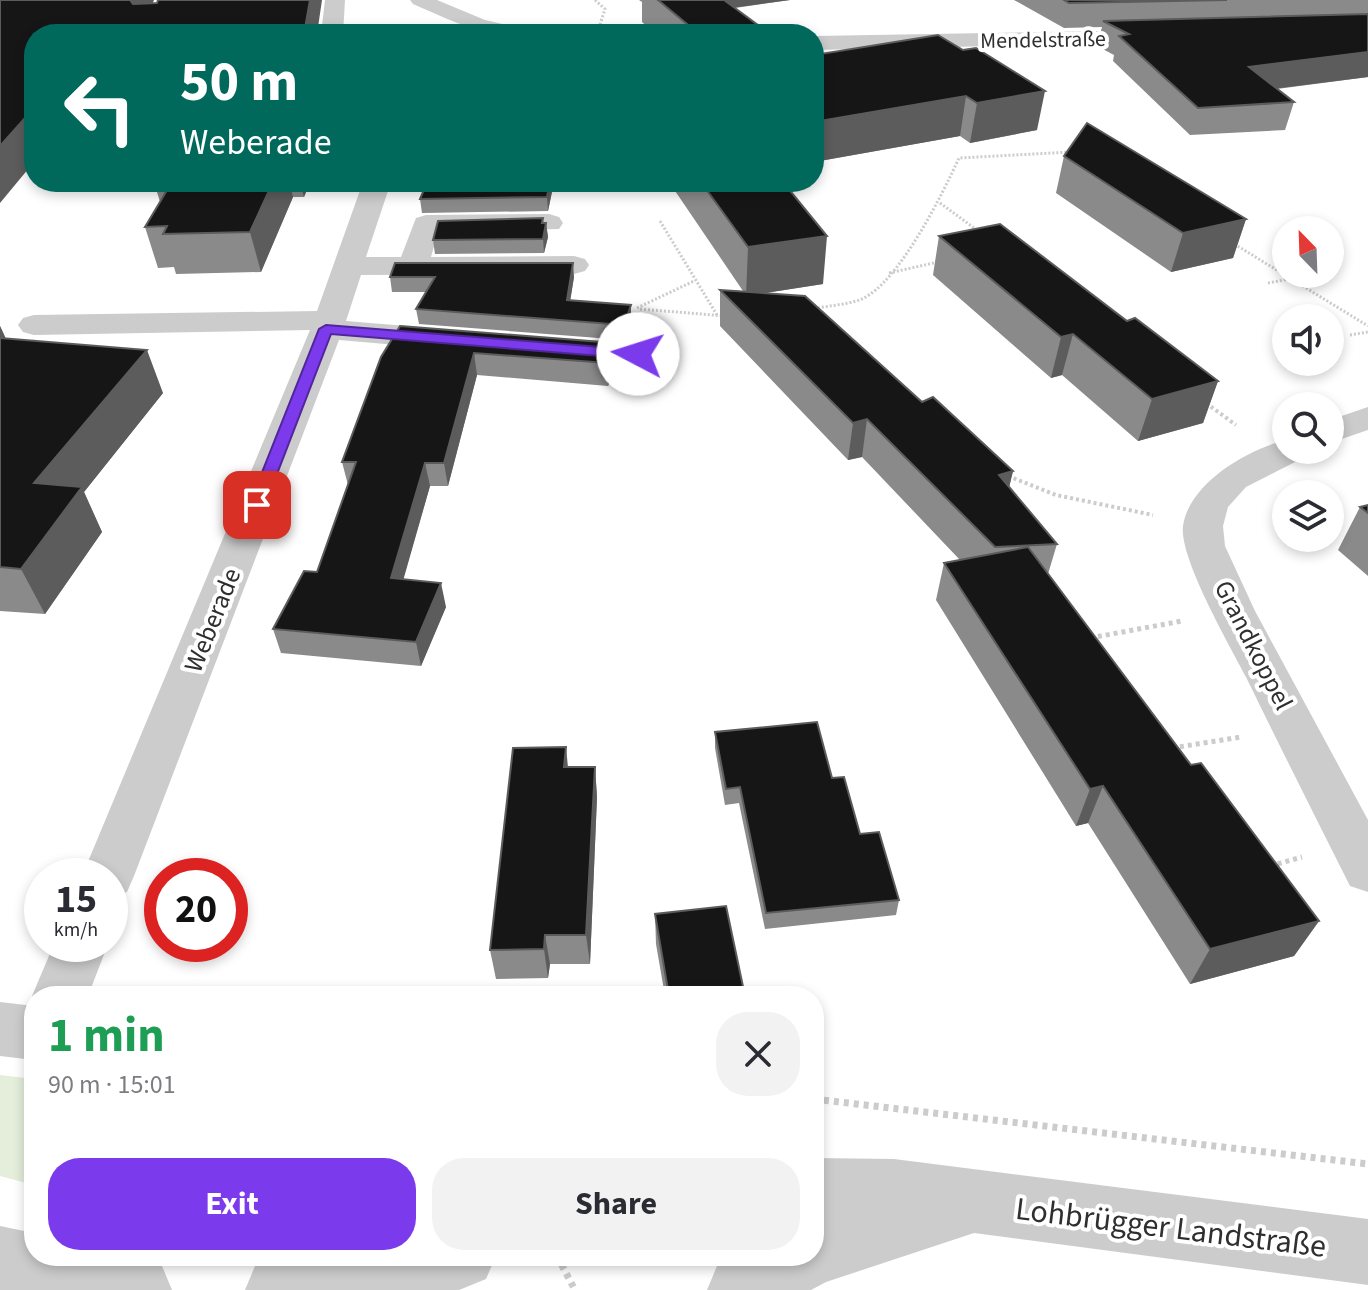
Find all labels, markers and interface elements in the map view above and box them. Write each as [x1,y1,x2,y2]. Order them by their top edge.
street label: Mendelstraße [980,23,1106,57]
text: 50 m [180,43,298,122]
icon: left [48,56,152,160]
text: Weberade [180,117,332,168]
north arrow [1272,216,1344,288]
map controls [1272,216,1344,552]
button: sound [1272,304,1344,376]
position arrow [596,312,680,396]
button: search [1272,392,1344,464]
pin [223,471,291,539]
button: layers [1272,480,1344,552]
icon: arrive [235,483,279,527]
street label: Weberade [175,563,250,678]
street label: Grandkoppel [1205,574,1302,716]
speed limit sign: 20 [144,858,248,962]
text: 15 [55,871,97,928]
text: km/h [54,916,98,944]
text: 1 min [48,1002,165,1070]
button: close [716,1012,800,1096]
text: 90 m · 15:01 [48,1066,176,1103]
button: Exit [48,1158,416,1250]
button: Share [432,1158,800,1250]
street label: Lohbrügger Landstraße [1013,1186,1329,1270]

